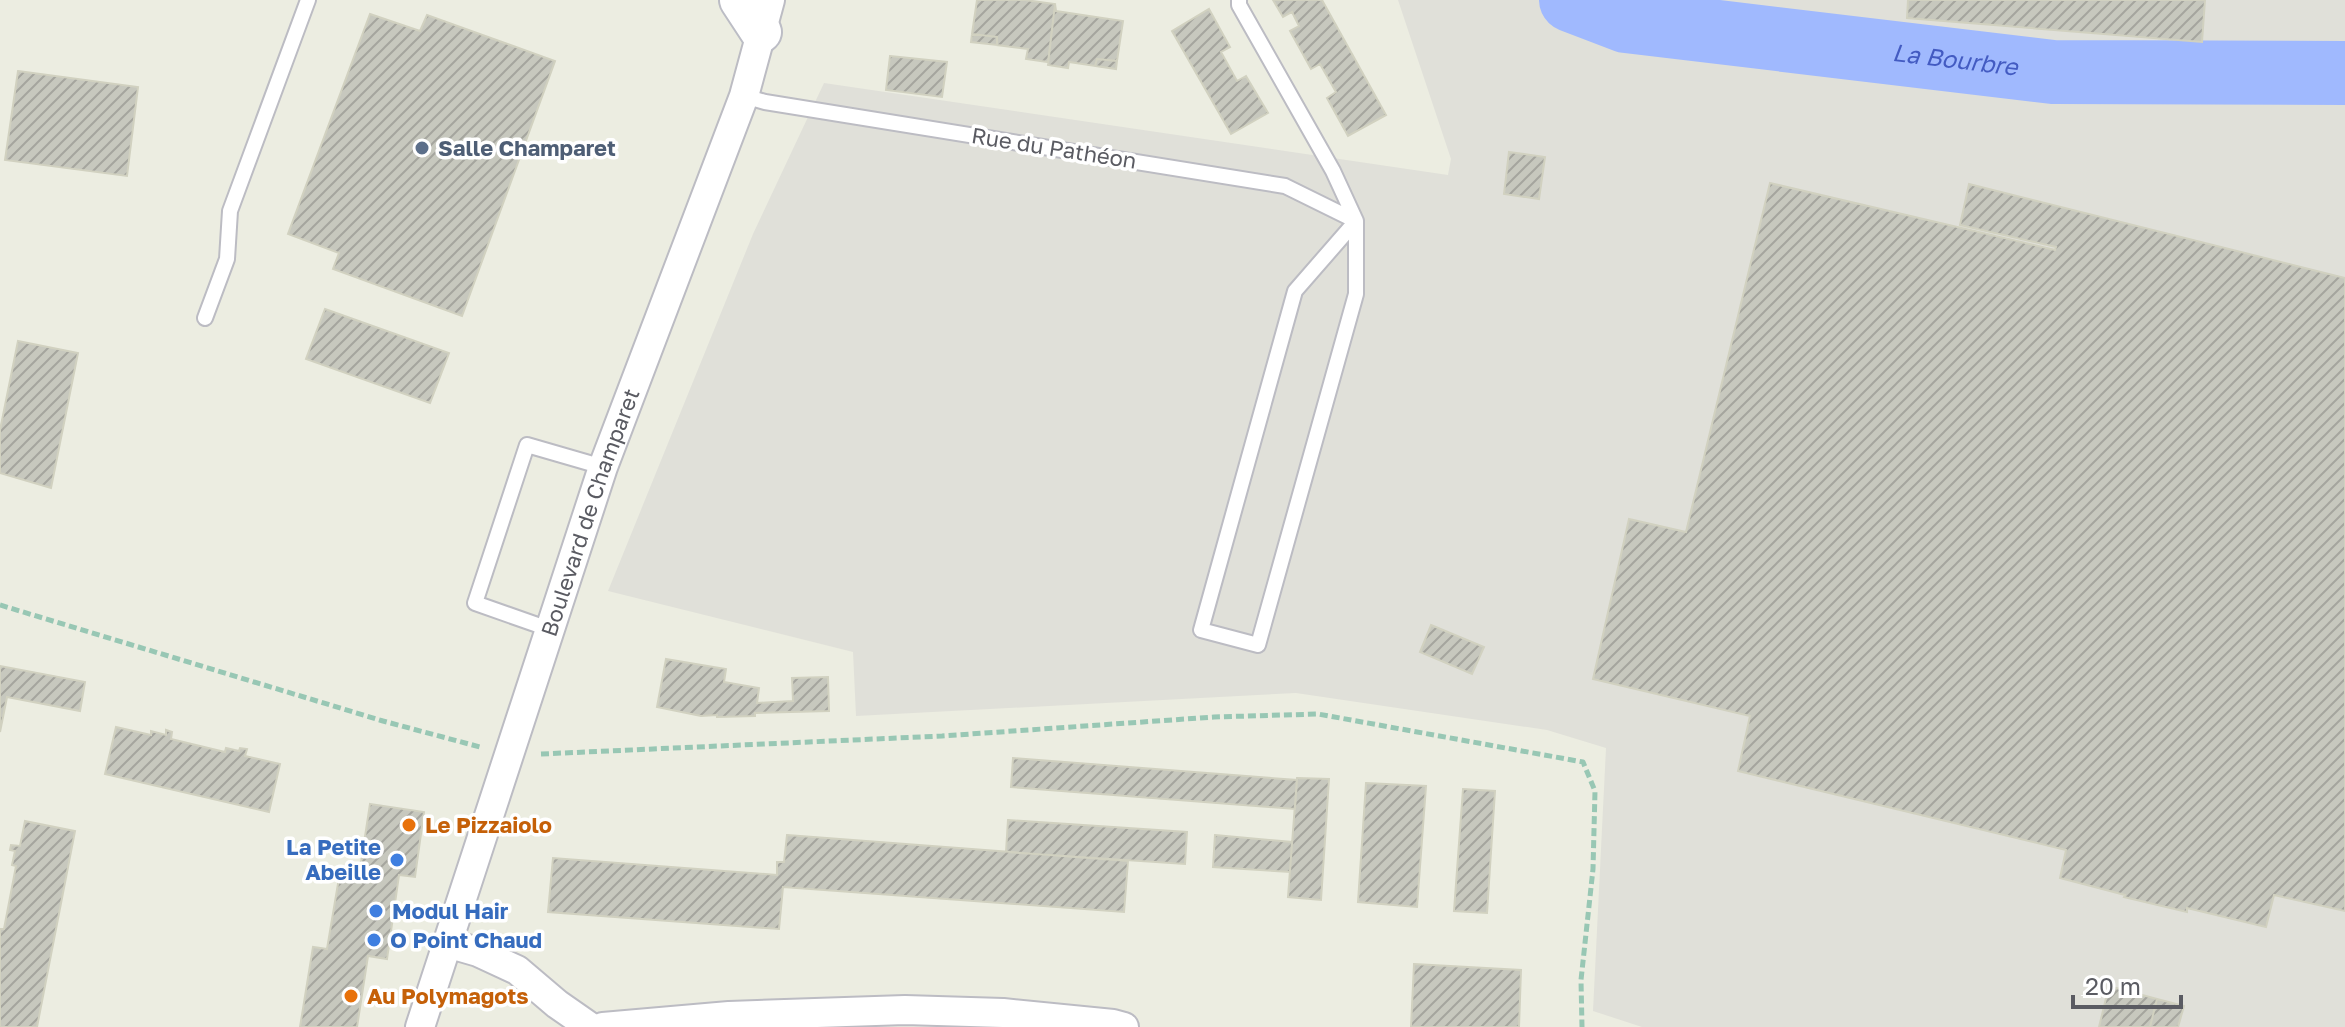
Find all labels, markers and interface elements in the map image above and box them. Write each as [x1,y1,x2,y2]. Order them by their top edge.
water label: La Bourbre [1891,37,2021,81]
street label: Rue du Pathéon [970,121,1138,174]
place label: Salle Champaret [438,134,616,161]
marker: Salle Champaret [413,139,431,157]
street label: Boulevard de Champaret [535,385,645,639]
place label: Le Pizzaiolo [425,811,552,838]
marker: Le Pizzaiolo [400,816,418,834]
place label: La Petite Abeille [286,833,381,885]
marker: La Petite Abeille [388,851,406,869]
place label: Modul Hair [392,897,509,924]
marker: Modul Hair [367,902,385,920]
place label: O Point Chaud [390,926,542,953]
marker: O Point Chaud [365,931,383,949]
scale bar [2073,959,2181,1009]
text: 20 m [2085,971,2141,1000]
place label: Au Polymagots [367,982,529,1009]
marker: Au Polymagots [342,987,360,1005]

